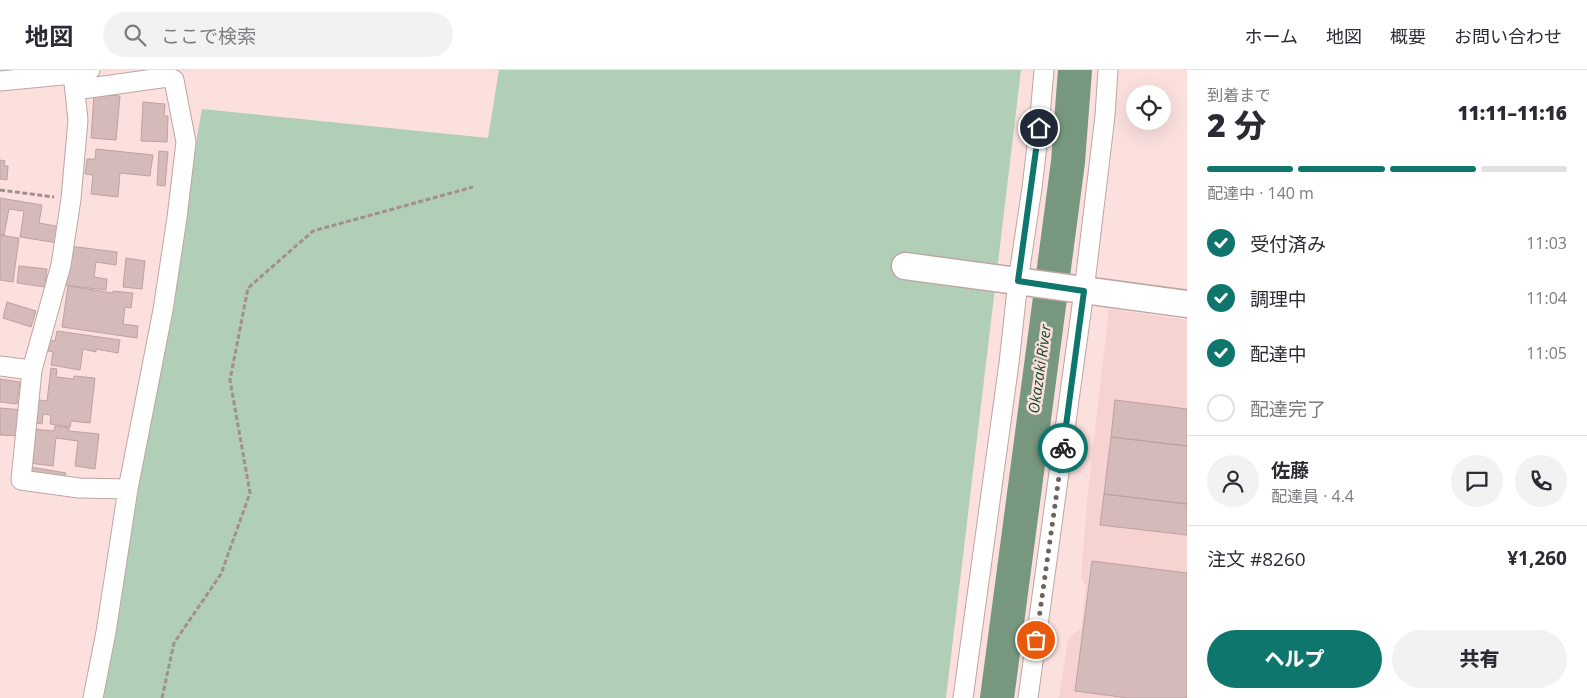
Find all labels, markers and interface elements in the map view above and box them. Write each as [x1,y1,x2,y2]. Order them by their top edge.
search box [103,12,453,57]
text: 地図 [25,19,73,52]
icon: search [121,21,149,49]
text: ここで検索 [161,23,256,49]
text: ホーム [1245,24,1298,48]
text: 地図 [1326,24,1362,48]
text: 概要 [1390,24,1426,48]
text: お問い合わせ [1454,24,1562,48]
text: 到着まで [1207,84,1271,106]
map controls [1126,85,1171,130]
button: locate [1126,85,1171,130]
text: 11:11–11:16 [1457,100,1567,126]
text: 2 分 [1207,103,1266,146]
pin [1018,107,1060,149]
icon: home [1025,114,1053,142]
text: 配達中 · 140 m [1207,182,1314,204]
icon: check [1207,229,1235,257]
text: 受付済み [1250,231,1326,257]
text: 11:03 [1526,232,1567,254]
icon: check [1207,284,1235,312]
text: 調理中 [1250,286,1307,312]
text: 11:04 [1526,287,1567,309]
water label: Okazaki River [1023,322,1055,415]
icon: check [1207,339,1235,367]
text: 配達中 [1250,341,1307,367]
text: 11:05 [1526,342,1567,364]
text: 配達完了 [1250,396,1326,422]
courier [1038,423,1088,473]
icon: bike [1049,434,1077,462]
button: person [1207,455,1259,507]
button: chat [1451,455,1503,507]
button: phone [1515,455,1567,507]
text: 佐藤 [1271,457,1309,483]
text: 配達員 · 4.4 [1271,485,1354,507]
text: ¥1,260 [1507,545,1567,571]
text: 注文 #8260 [1207,546,1306,572]
pin [1015,619,1057,661]
icon: bag [1022,626,1050,654]
button: ヘルプ [1207,630,1382,688]
button: 共有 [1392,630,1567,688]

